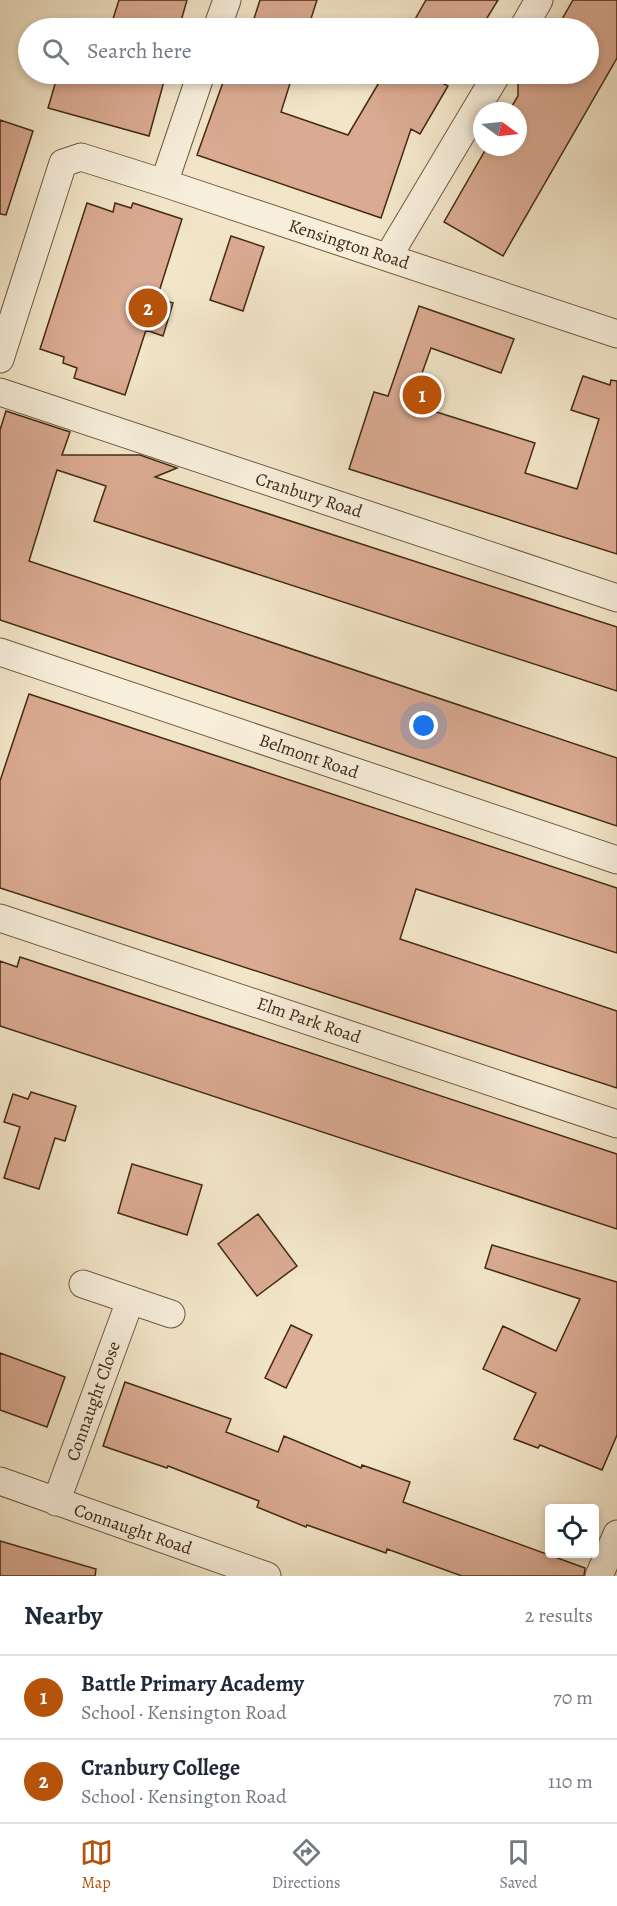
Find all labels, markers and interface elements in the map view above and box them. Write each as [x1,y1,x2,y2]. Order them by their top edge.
search box [18,18,599,84]
icon: search [39,35,72,68]
text: Search here [87,36,192,66]
north arrow [473,102,527,156]
street label: Kensington Road [286,213,413,275]
pin: 2 [128,286,168,330]
pin: 1 [402,372,442,418]
street label: Cranbury Road [253,466,366,524]
your location [409,711,438,740]
street label: Belmont Road [256,728,362,784]
street label: Elm Park Road [254,991,364,1049]
street label: Connaught Close [60,1338,126,1464]
street label: Connaught Road [71,1498,196,1561]
map controls [545,1504,599,1558]
button: locate [545,1504,599,1558]
text: Nearby [24,1598,103,1633]
text: 2 results [525,1602,593,1629]
text: Battle Primary Academy [81,1669,304,1699]
text: 1 [40,1684,47,1711]
text: 70 m [553,1684,593,1711]
text: School · Kensington Road [81,1699,287,1726]
text: Cranbury College [81,1753,240,1783]
text: 2 [39,1768,48,1795]
text: 110 m [548,1768,593,1795]
text: School · Kensington Road [81,1783,287,1810]
tab: Map [80,1836,113,1894]
tab: Directions [272,1836,340,1894]
tab: Saved [499,1836,537,1894]

